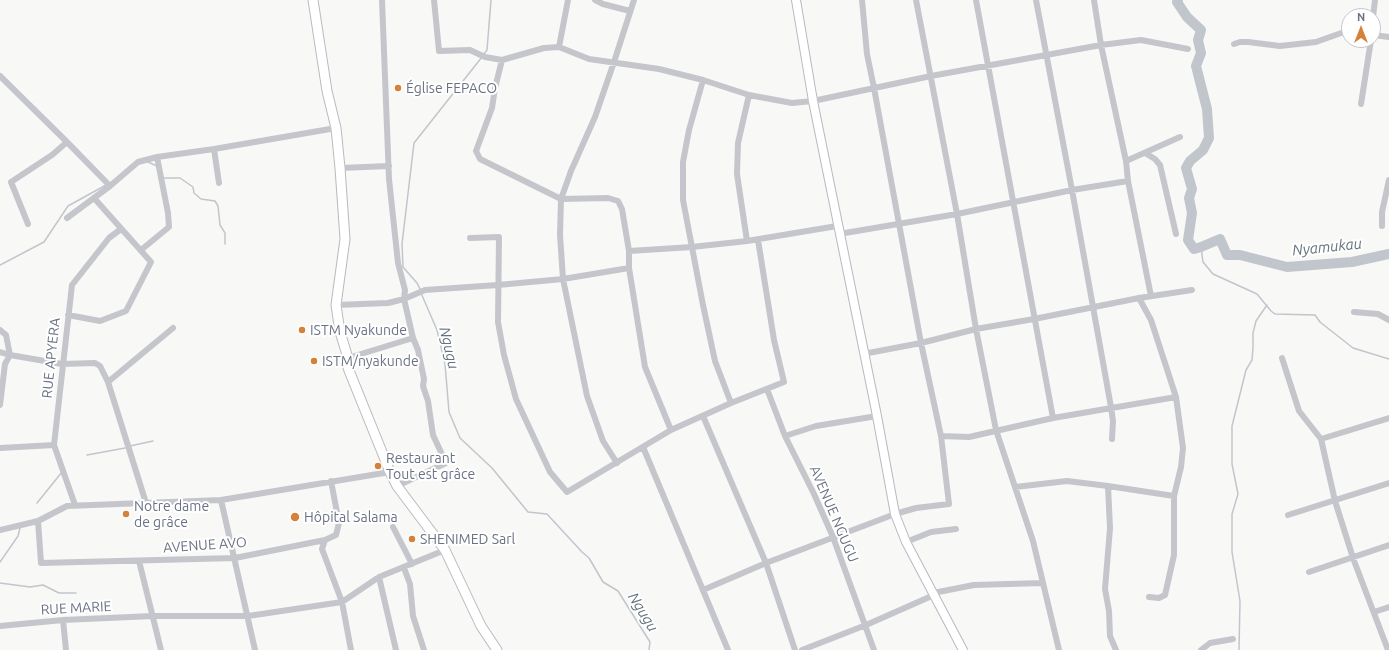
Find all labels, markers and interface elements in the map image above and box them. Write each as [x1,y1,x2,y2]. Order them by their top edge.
north arrow [1341,8,1381,48]
text: N [1357,11,1365,23]
place label: Église FEPACO [406,80,497,96]
marker: Église FEPACO [393,83,403,93]
water label: Nyamukau [1291,234,1363,260]
street label: RUE APYERA [38,317,64,399]
place label: ISTM Nyakunde [310,322,407,338]
marker: ISTM Nyakunde [297,325,307,335]
water label: Ngugu [435,325,463,371]
place label: ISTM/nyakunde [322,353,419,369]
marker: ISTM/nyakunde [309,356,319,366]
place label: Restaurant Tout est grâce [386,450,475,482]
marker: Restaurant Tout est grâce [373,461,383,471]
street label: AVENUE NGUGU [806,463,862,565]
place label: Notre dame de grâce [134,498,209,530]
marker: Notre dame de grâce [121,509,131,519]
place label: Hôpital Salama [304,509,398,525]
marker: Hôpital Salama [289,511,301,523]
place label: SHENIMED Sarl [420,531,515,547]
street label: AVENUE AVO [163,534,247,556]
marker: SHENIMED Sarl [407,534,417,544]
water label: Ngugu [624,589,662,635]
street label: RUE MARIE [40,598,112,618]

